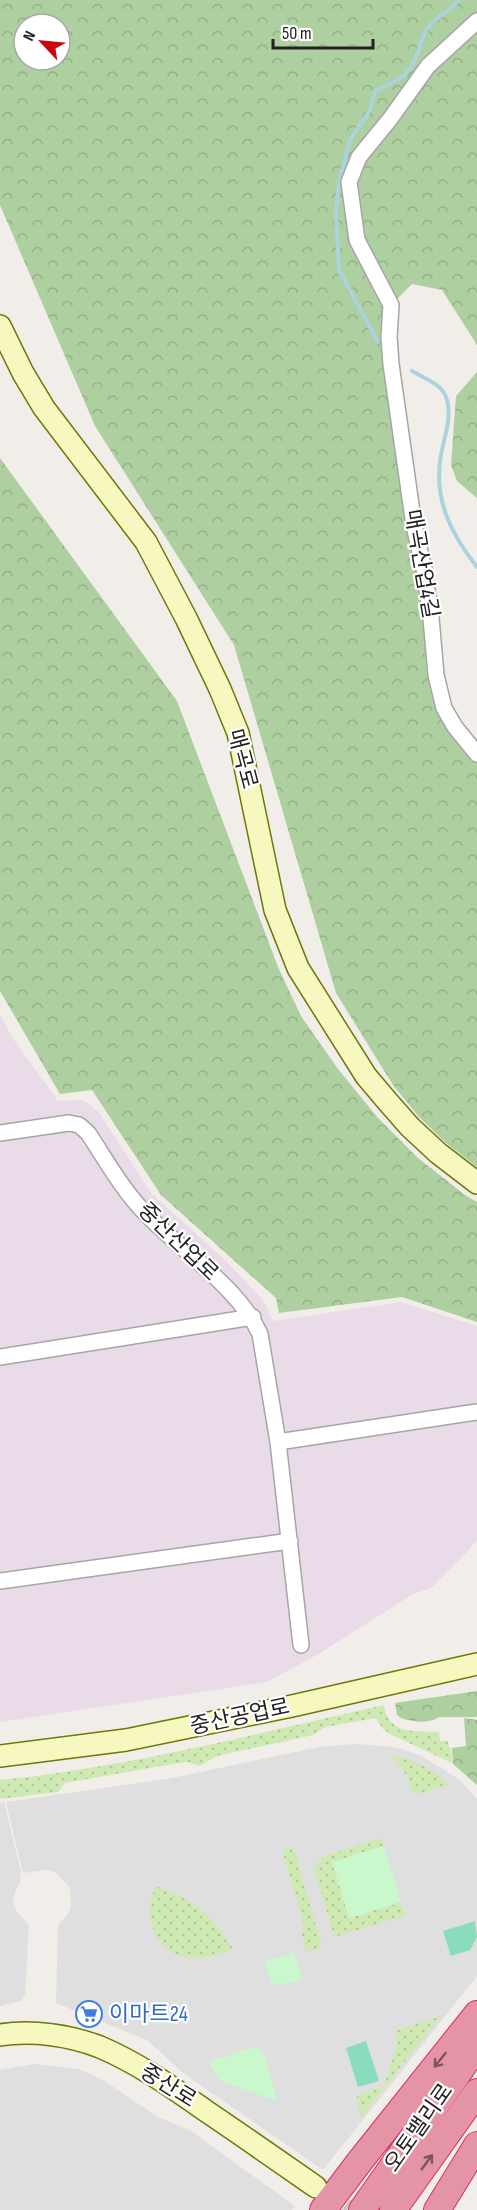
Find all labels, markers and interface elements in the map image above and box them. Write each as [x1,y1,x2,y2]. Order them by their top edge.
north arrow [12,12,72,72]
scale bar [273,12,374,50]
text: 50 m [282,23,312,44]
text: N [19,28,40,44]
street label: 매곡산업4길 [398,507,444,621]
street label: 매곡로 [221,726,263,792]
street label: 중산산업로 [132,1197,224,1287]
street label: 중산공업로 [188,1693,292,1741]
supermarket icon: 이마트24 [74,1999,104,2029]
place label: 이마트24 [109,2001,188,2028]
one-way arrow [434,2051,447,2067]
street label: 중산로 [135,2058,201,2114]
street label: 오토밸리로 [379,2079,459,2177]
one-way arrow [421,2155,433,2171]

